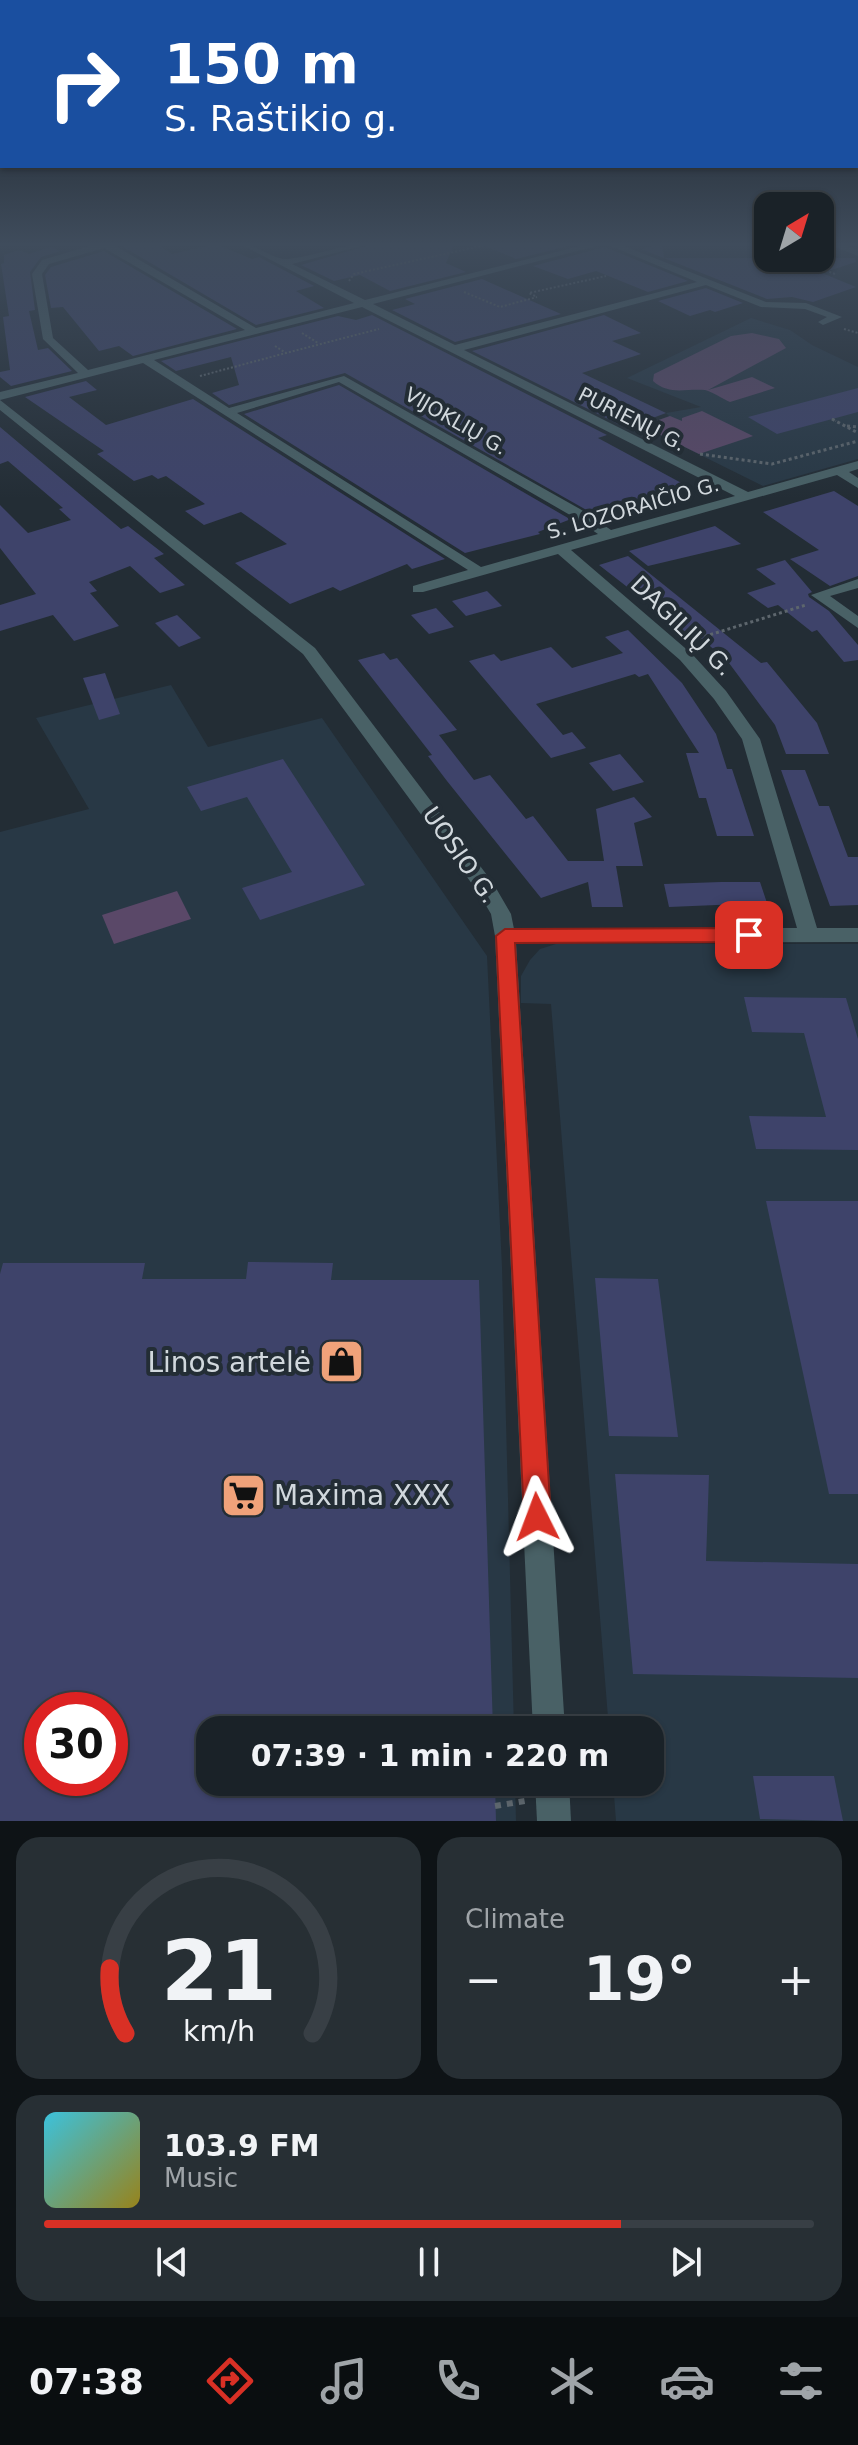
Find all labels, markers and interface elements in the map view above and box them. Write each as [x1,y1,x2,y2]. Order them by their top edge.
text: 150 m [164,31,359,96]
icon: right [32,32,136,136]
text: S. Raštikio g. [164,98,398,139]
north arrow [754,192,834,272]
map controls [754,192,834,272]
street label: VIJOKLIŲ G. [401,382,511,460]
street label: PURIENŲ G. [574,382,690,456]
street label: S. LOZORAIČIO G. [544,472,722,544]
street label: DAGILIŲ G. [625,570,739,682]
street label: UOSIO G. [417,801,503,909]
pin [715,901,783,969]
icon: arrive [727,913,771,957]
shop icon: Linos artelė [318,1338,366,1386]
place label: Linos artelė [147,1346,311,1379]
supermarket icon: Maxima XXX [219,1471,267,1519]
position arrow [495,1475,579,1559]
place label: Maxima XXX [274,1479,451,1512]
speed limit sign: 30 [24,1692,128,1796]
text: 07:39 · 1 min · 220 m [251,1738,609,1773]
text: Climate [465,1904,565,1934]
text: 21 [161,1923,276,2020]
text: 19° [583,1944,696,2014]
text: − [465,1954,502,2005]
text: + [777,1954,814,2005]
text: km/h [182,2014,255,2048]
text: 103.9 FM [164,2128,320,2163]
text: Music [164,2163,238,2193]
icon: previous [150,2240,194,2284]
icon: pause [407,2240,451,2284]
icon: next [664,2240,708,2284]
icon: directions [202,2353,258,2409]
icon: music [316,2353,372,2409]
icon: phone [430,2353,486,2409]
icon: climate [544,2353,600,2409]
icon: car [659,2353,715,2409]
icon: filters [773,2353,829,2409]
text: 07:38 [29,2361,144,2402]

